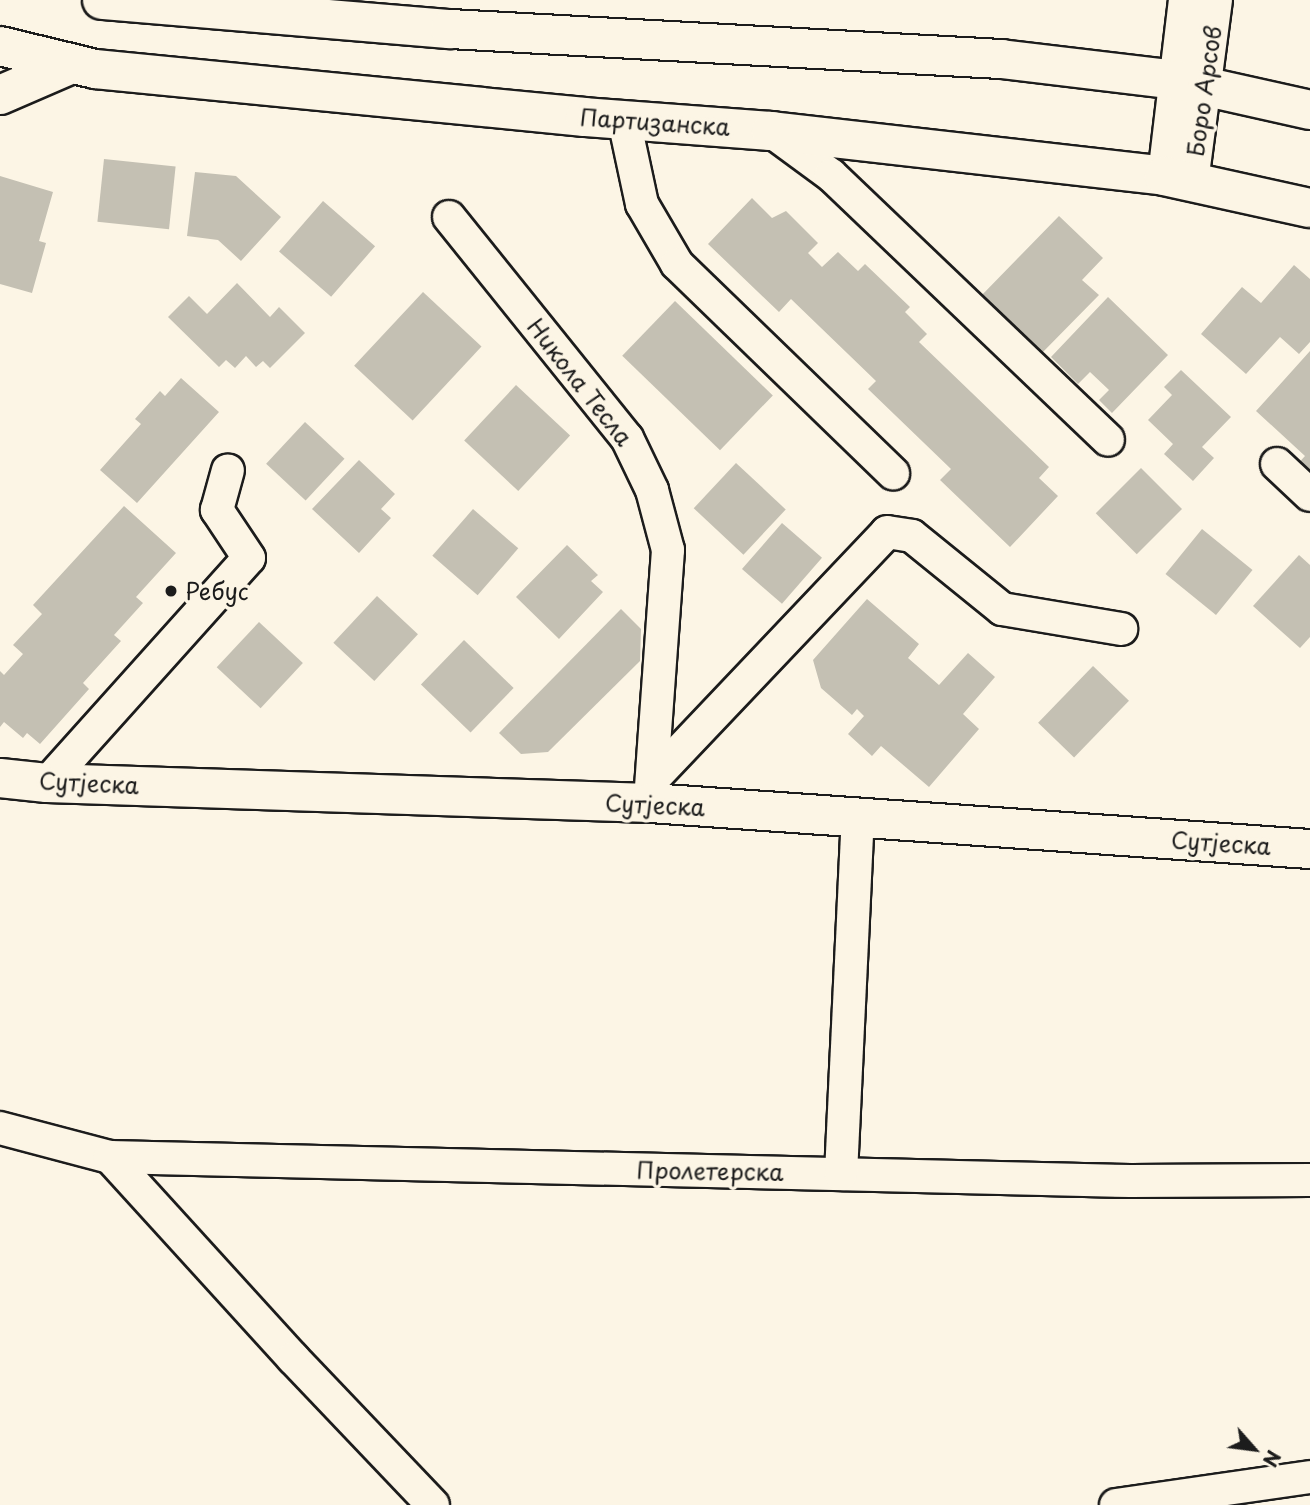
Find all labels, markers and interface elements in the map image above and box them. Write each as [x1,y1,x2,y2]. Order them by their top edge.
street label: Боро Арсов [1181,24,1227,158]
street label: Партизанска [579,103,731,141]
street label: Никола Тесла [522,313,638,451]
place label: Ребус [185,577,249,605]
marker: Ребус [163,583,179,599]
street label: Сутјеска [38,767,140,799]
street label: Сутјеска [604,789,706,821]
street label: Сутјеска [1170,826,1272,860]
street label: Пролетерска [636,1156,784,1186]
north arrow [1219,1414,1289,1484]
text: N [1257,1446,1288,1472]

